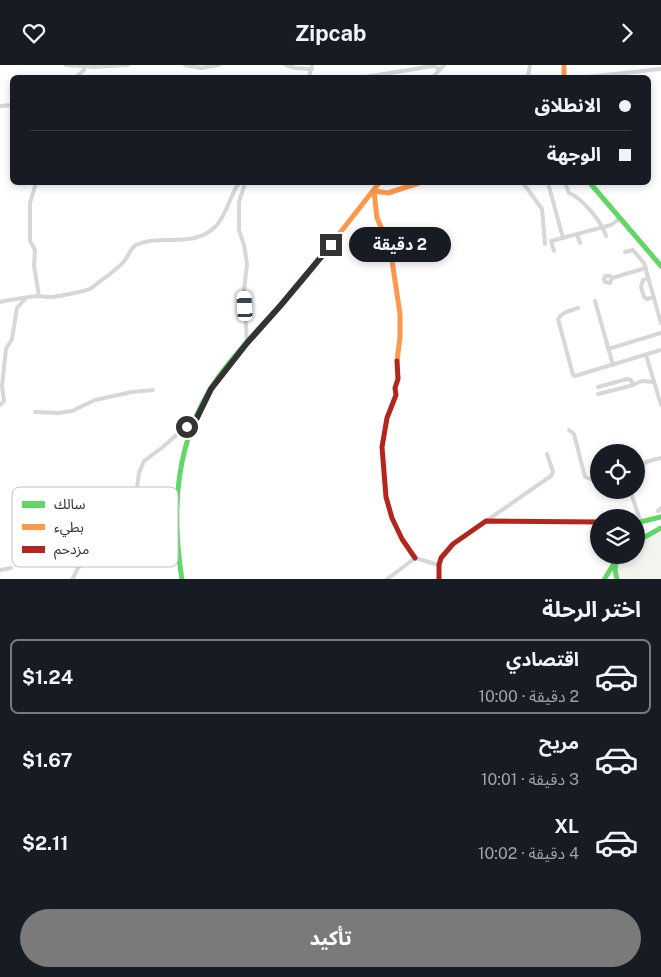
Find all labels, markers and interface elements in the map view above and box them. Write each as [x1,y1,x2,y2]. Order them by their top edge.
icon: heart [20,19,48,47]
icon: forward [613,19,641,47]
text: Zipcab [295,20,366,46]
text: الانطلاق [535,94,601,116]
text: الوجهة [547,143,601,165]
callout: 2 دقيقة [348,227,451,263]
route end [320,234,342,256]
text: 2 دقيقة [373,235,427,254]
car [236,291,253,321]
route start [176,416,198,438]
map controls [590,444,645,564]
button: locate [590,444,645,499]
legend [12,487,178,567]
text: سالك [54,496,86,512]
button: layers [590,509,645,564]
text: بطيء [54,519,84,538]
text: مزدحم [54,541,89,560]
text: اختر الرحلة [542,596,641,622]
text: اقتصادي [506,648,579,670]
icon: car [594,654,639,699]
text: $1.24 [22,666,73,688]
text: 2 دقيقة · 10:00 [478,687,579,706]
text: مريح [539,731,579,753]
icon: car [594,737,639,782]
text: $1.67 [22,749,72,771]
text: 3 دقيقة · 10:01 [481,770,579,789]
text: XL [554,815,579,837]
icon: car [594,820,639,865]
text: $2.11 [22,832,68,854]
text: 4 دقيقة · 10:02 [478,844,579,863]
button: تأكيد [20,909,641,967]

